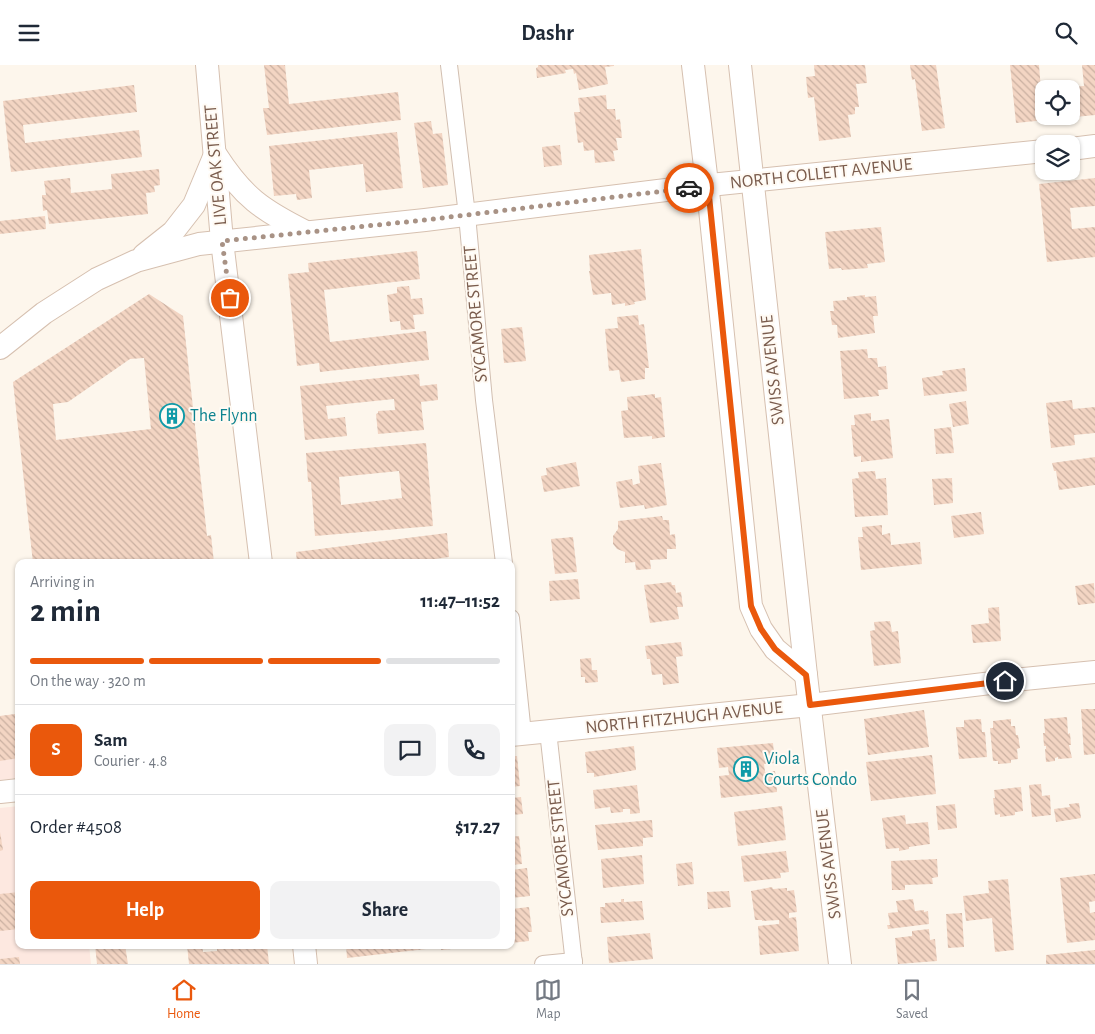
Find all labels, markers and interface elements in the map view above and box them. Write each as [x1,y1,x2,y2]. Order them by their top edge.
icon: menu [15,19,43,47]
icon: search [1052,19,1080,47]
text: Dashr [521,22,574,44]
map controls [1035,80,1080,180]
button: locate [1035,80,1080,125]
street label: LIVE OAK STREET [202,104,230,226]
button: layers [1035,135,1080,180]
street label: NORTH COLLETT AVENUE [729,155,913,193]
courier [664,163,714,213]
icon: car [675,174,703,202]
street label: SYCAMORE STREET [461,244,491,383]
pin [209,277,251,319]
icon: bag [216,284,244,312]
street label: SWISS AVENUE [758,314,788,426]
building icon: The Flynn [159,403,185,429]
place label: The Flynn [190,407,258,425]
text: Arriving in [30,574,95,590]
text: 11:47–11:52 [420,592,500,611]
text: 2 min [30,595,101,627]
pin [984,660,1026,702]
icon: home [991,667,1019,695]
text: On the way · 320 m [30,673,146,689]
street label: NORTH FITZHUGH AVENUE [584,699,784,737]
button: chat [384,724,436,776]
button: phone [448,724,500,776]
text: Sam [94,731,128,750]
text: S [51,740,61,759]
place label: Viola Courts Condo [764,750,857,789]
text: Courier · 4.8 [94,753,167,769]
building icon: Viola Courts Condo [733,756,759,782]
street label: SYCAMORE STREET [545,778,577,917]
street label: SWISS AVENUE [813,808,845,920]
text: Order #4508 [30,818,122,837]
text: $17.27 [455,818,500,837]
button: Help [30,881,260,939]
button: Share [270,881,500,939]
tab: Home [167,976,201,1023]
tab: Map [534,976,562,1023]
tab: Saved [896,976,928,1023]

